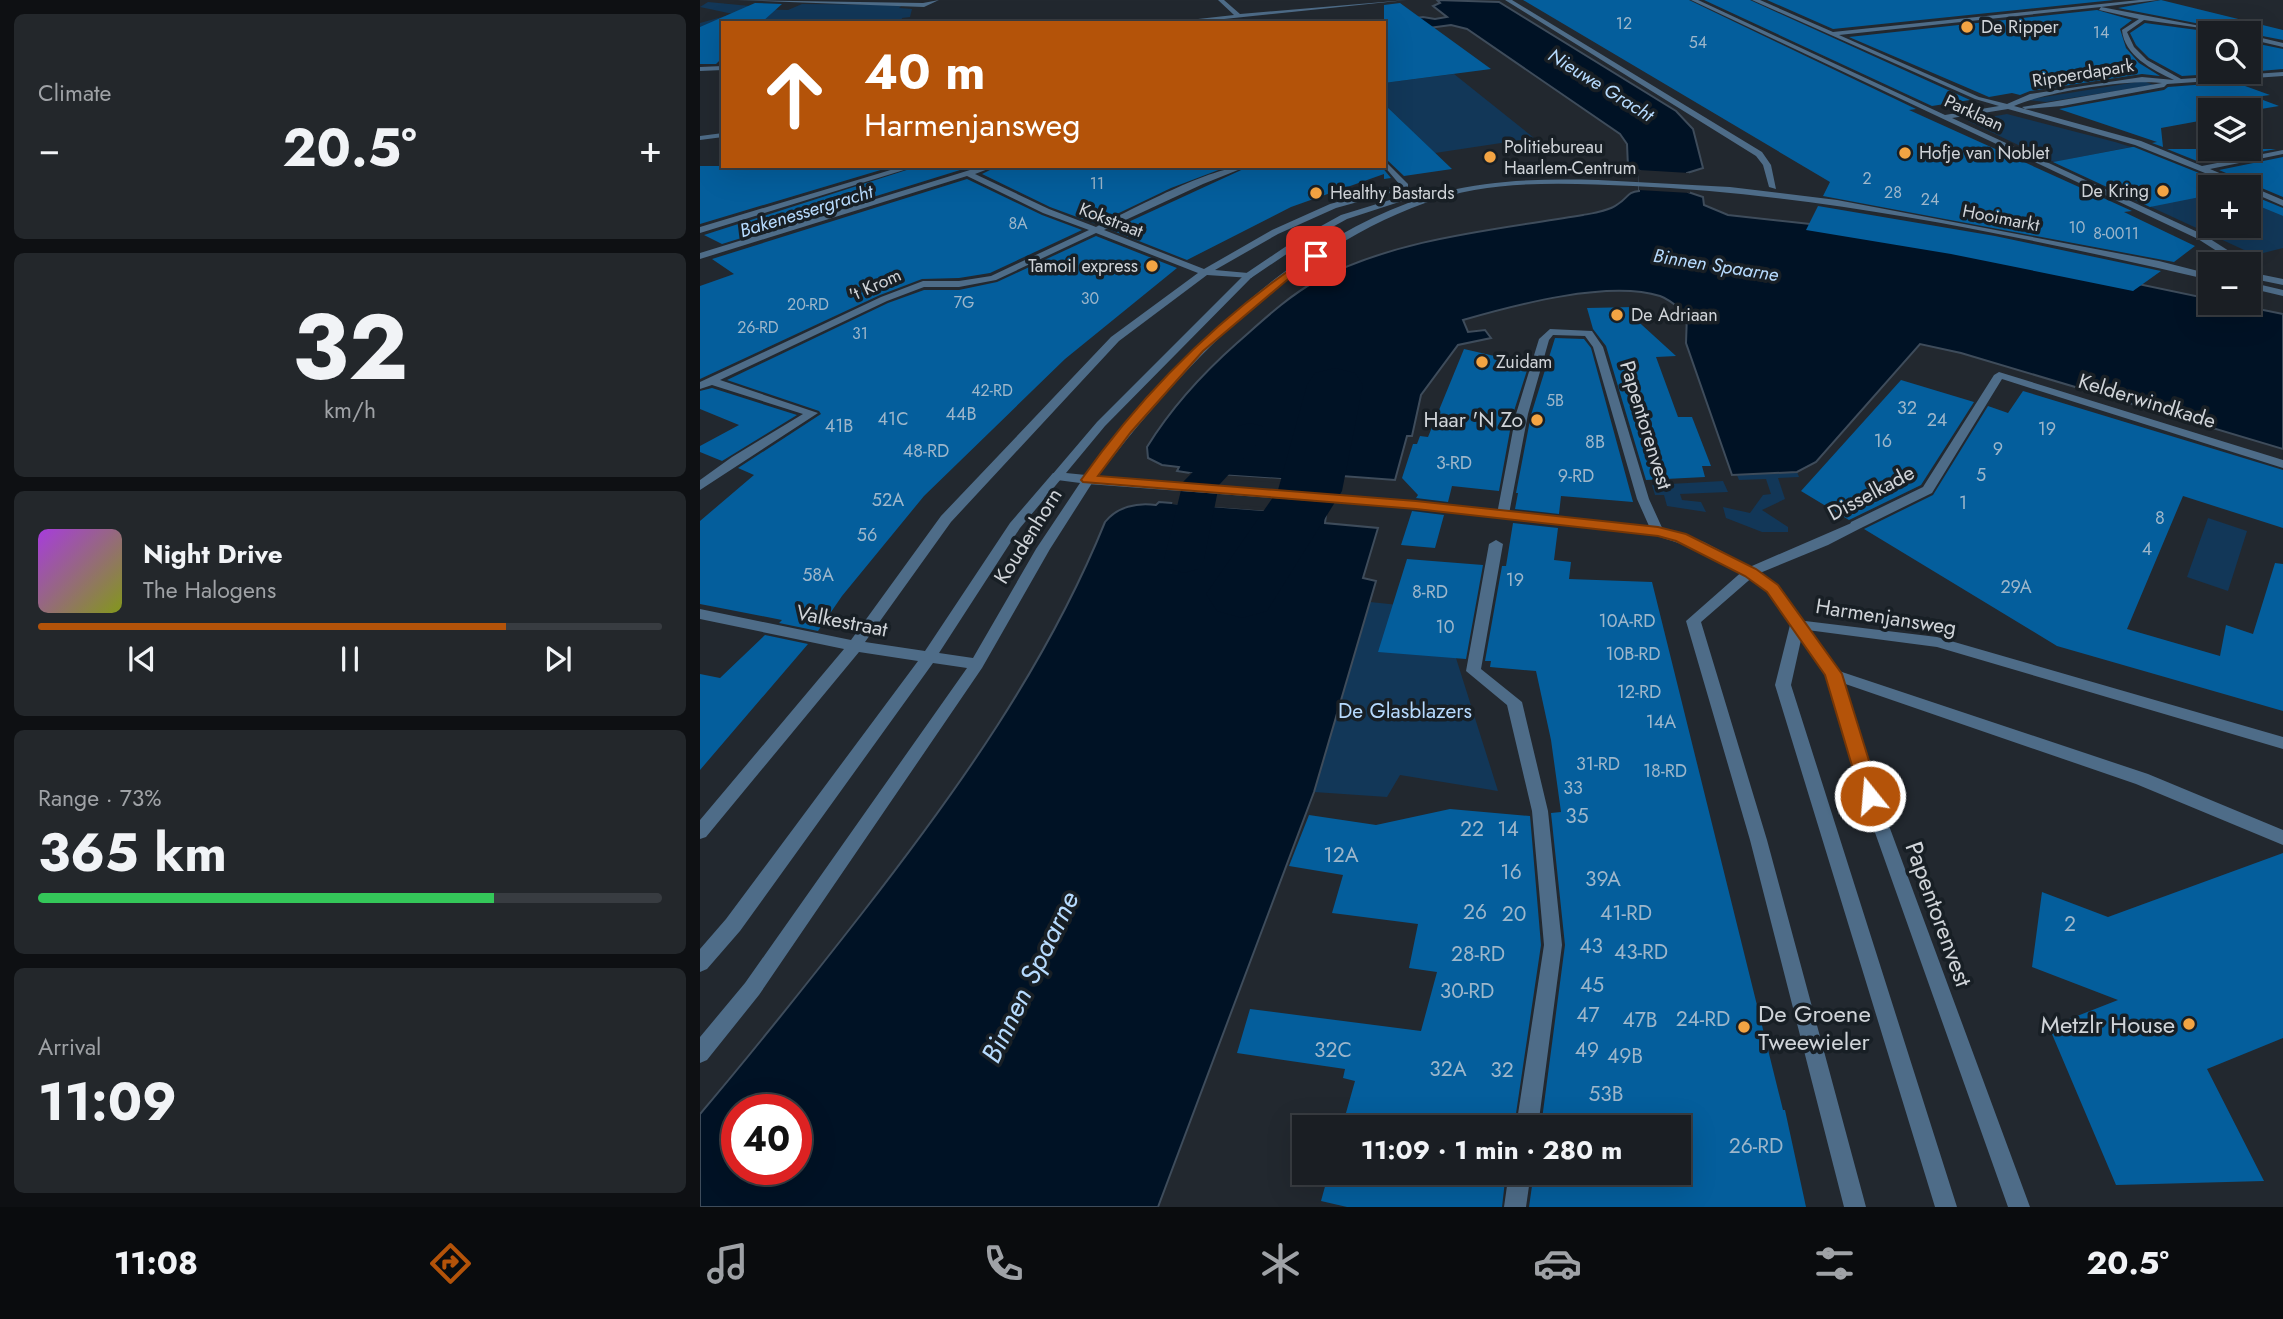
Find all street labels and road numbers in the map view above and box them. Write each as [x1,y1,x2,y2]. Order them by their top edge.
street label: Ripperdapark [2030,52,2136,94]
street label: Parklaan [1940,88,2008,138]
street label: Kokstraat [1075,196,1147,244]
street label: Hooimarkt [1960,198,2043,238]
street label: 't Krom [845,262,905,308]
street label: Papentorenvest [1612,357,1680,493]
street label: Kelderwindkade [2075,366,2220,436]
street label: Disselkade [1822,458,1920,528]
street label: Koudenhorn [987,482,1069,590]
street label: Harmenjansweg [1814,591,1958,643]
street label: Valkestraat [794,597,890,645]
street label: Papentorenvest [1897,837,1982,992]

